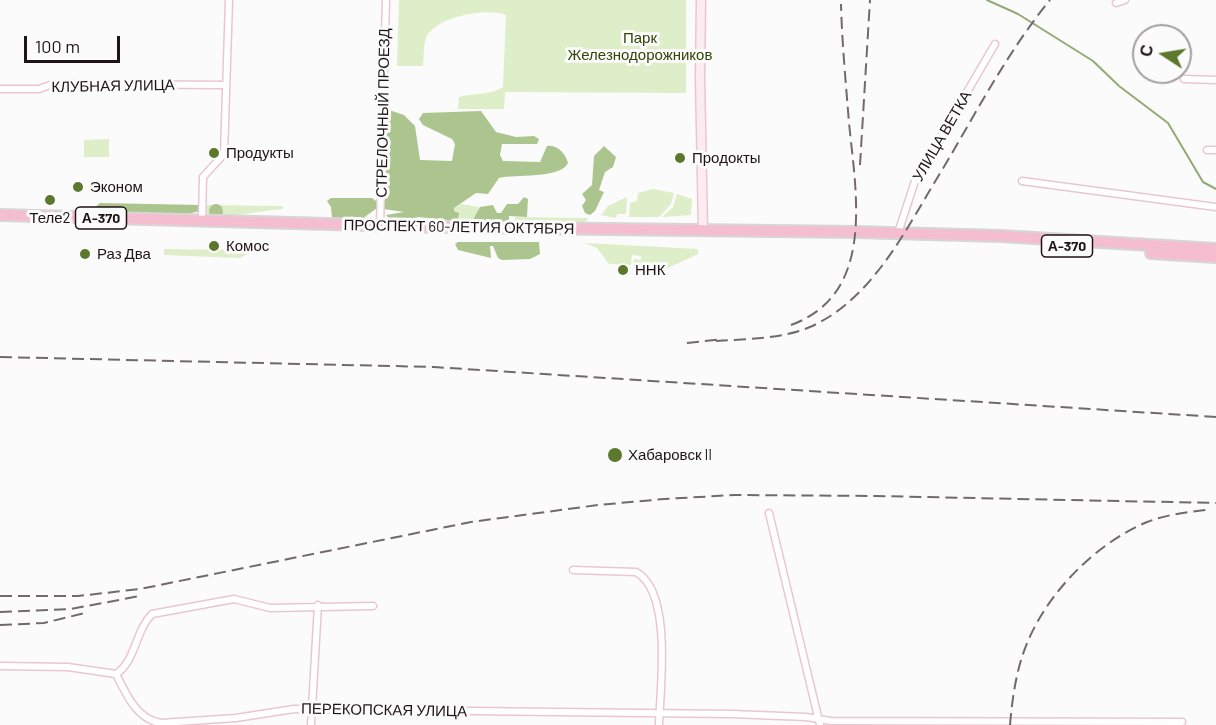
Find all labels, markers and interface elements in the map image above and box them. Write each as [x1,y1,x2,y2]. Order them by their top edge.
scale bar [27,24,123,62]
north arrow [1132,24,1192,84]
street label: СТРЕЛОЧНЫЙ ПРОЕЗД [373,28,393,198]
park label: Парк Железнодорожников [568,29,712,64]
text: 100 m [35,35,80,57]
text: С [1135,43,1156,58]
street label: КЛУБНАЯ УЛИЦА [51,76,175,96]
street label: УЛИЦА ВЕТКА [909,87,975,185]
place label: Продукты [226,144,294,162]
marker: Продукты [207,146,221,160]
place label: Продокты [692,149,761,167]
marker: Продокты [673,151,687,165]
place label: Эконом [90,178,143,196]
marker: Эконом [71,180,85,194]
marker: Теле2 [43,193,57,207]
road number: А-370 [76,207,126,229]
place label: Теле2 [29,209,71,227]
street label: ПРОСПЕКТ 60-ЛЕТИЯ ОКТЯБРЯ [343,216,575,238]
road number: А-370 [1042,235,1092,257]
place label: Комос [226,237,269,255]
marker: Комос [207,239,221,253]
place label: Раз Два [97,245,151,263]
marker: Раз Два [78,247,92,261]
place label: ННК [635,261,665,279]
marker: ННК [616,263,630,277]
marker: Хабаровск II [606,446,624,464]
place label: Хабаровск II [628,446,712,464]
street label: ПЕРЕКОПСКАЯ УЛИЦА [301,700,467,720]

